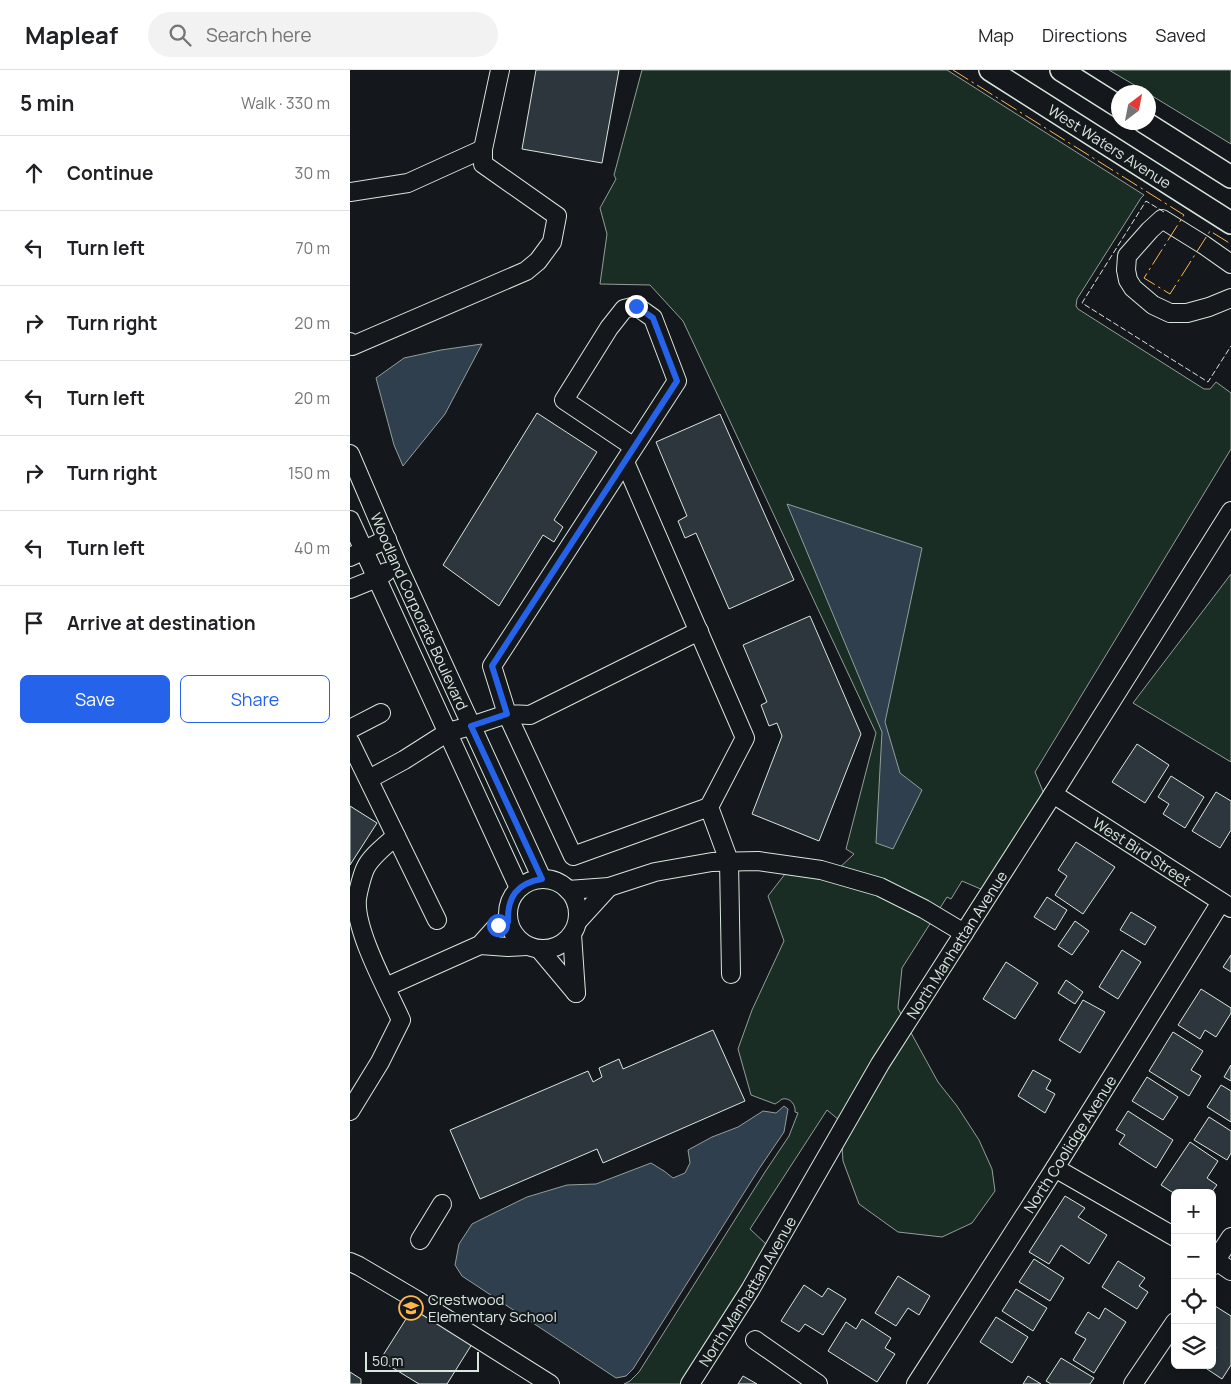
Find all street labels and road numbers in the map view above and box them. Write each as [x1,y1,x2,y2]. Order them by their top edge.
street label: West Waters Avenue [1044,99,1176,193]
street label: Woodland Corporate Boulevard [366,509,473,714]
street label: West Bird Street [1089,812,1195,890]
street label: North Manhattan Avenue [901,866,1012,1023]
street label: North Coolidge Avenue [1018,1071,1121,1217]
street label: North Manhattan Avenue [693,1212,801,1370]

